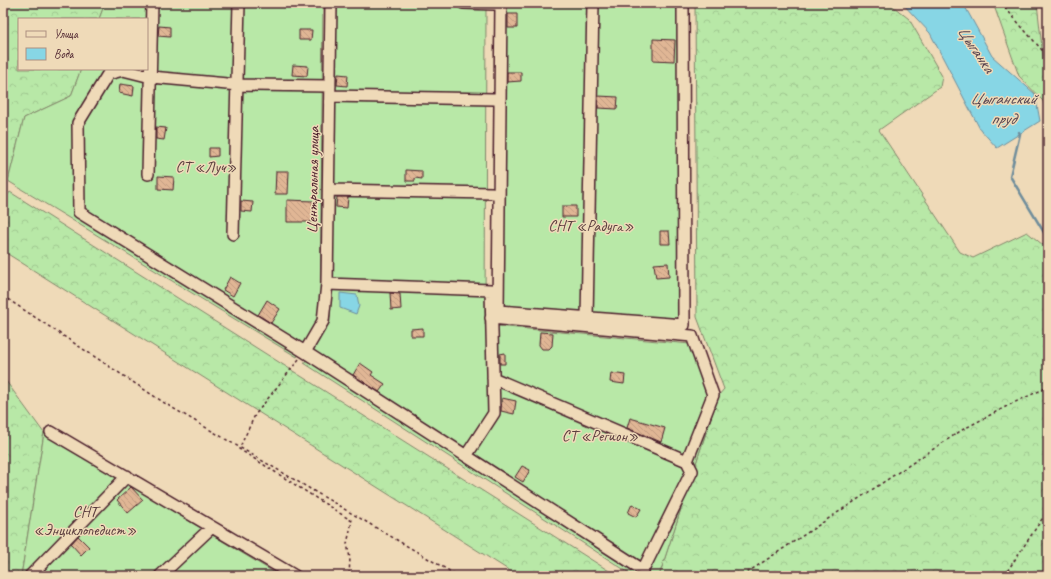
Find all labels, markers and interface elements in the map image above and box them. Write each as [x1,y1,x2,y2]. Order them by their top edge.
legend [18,18,148,70]
water label: Цыганка [953,22,1000,78]
text: Улица [54,26,79,42]
text: Вода [54,46,75,62]
water label: Цыганский пруд [970,88,1040,129]
street label: Центральная улица [302,125,324,234]
park label: СТ «Луч» [176,157,237,177]
park label: СНТ «Радуга» [548,216,634,236]
park label: СТ «Регион» [562,426,638,446]
park label: СНТ «Энциклопедист» [33,502,137,540]

